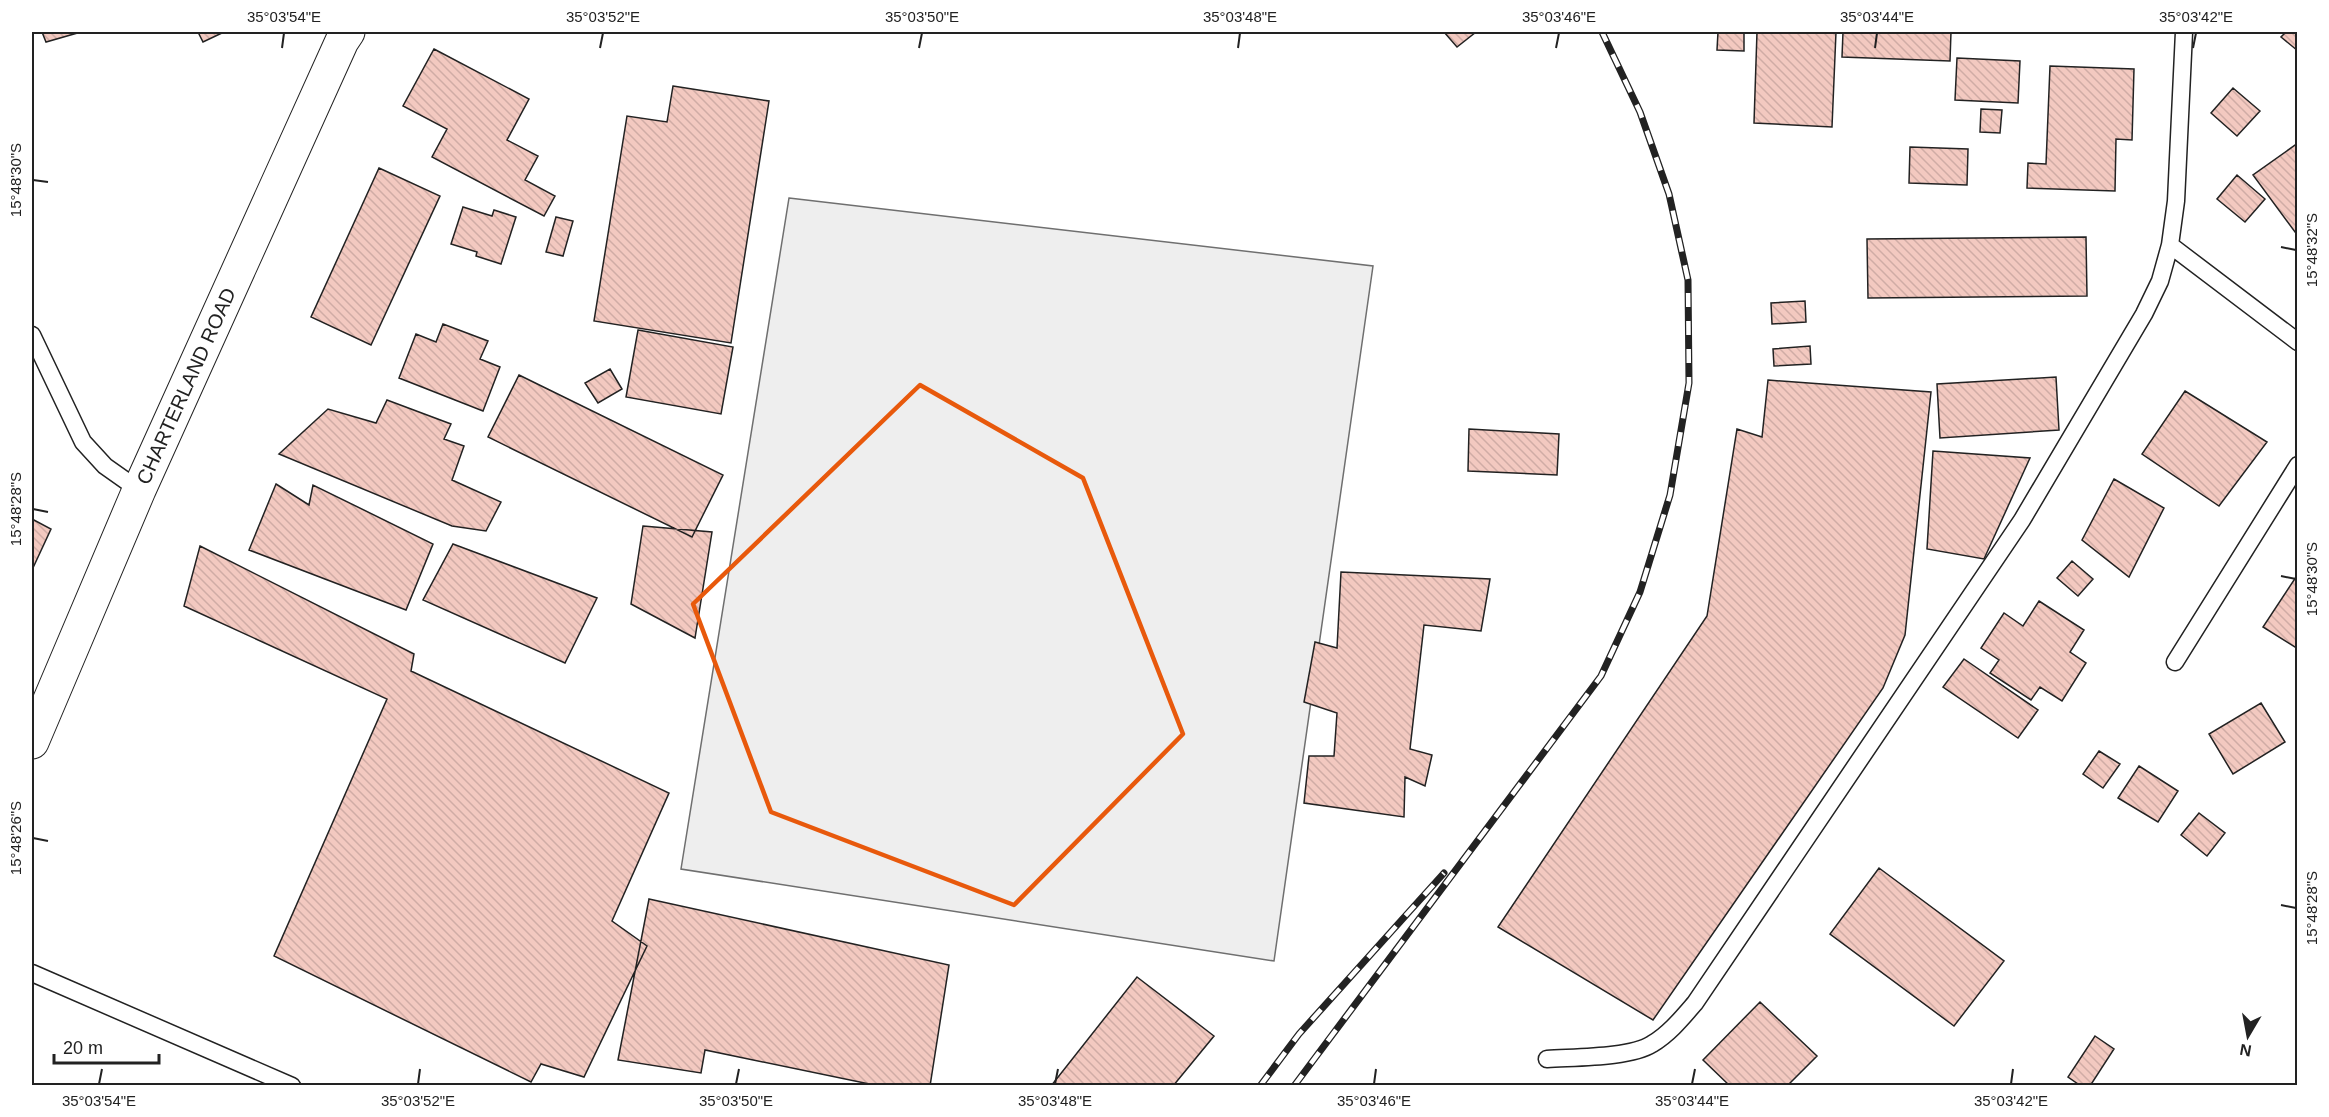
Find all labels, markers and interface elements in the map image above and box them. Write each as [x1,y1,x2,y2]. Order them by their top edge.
text: 35°03'54"E [247,8,321,25]
text: 35°03'52"E [566,8,640,25]
text: 35°03'50"E [885,8,959,25]
text: 35°03'48"E [1203,8,1277,25]
text: 35°03'46"E [1522,8,1596,25]
text: 35°03'44"E [1840,8,1914,25]
text: 35°03'42"E [2159,8,2233,25]
text: 15°48'30"S [7,143,24,217]
text: 15°48'32"S [2303,213,2320,287]
street label: CHARTERLAND ROAD [132,284,240,488]
text: 15°48'28"S [7,472,24,546]
text: 15°48'30"S [2303,542,2320,616]
text: 15°48'26"S [7,801,24,875]
text: 15°48'28"S [2303,871,2320,945]
north arrow [2218,1006,2278,1066]
scale bar [54,1027,159,1065]
text: 20 m [63,1038,103,1058]
text: N [2238,1041,2253,1060]
text: 35°03'54"E [62,1092,136,1109]
text: 35°03'52"E [381,1092,455,1109]
text: 35°03'50"E [699,1092,773,1109]
text: 35°03'48"E [1018,1092,1092,1109]
text: 35°03'46"E [1337,1092,1411,1109]
text: 35°03'44"E [1655,1092,1729,1109]
text: 35°03'42"E [1974,1092,2048,1109]

